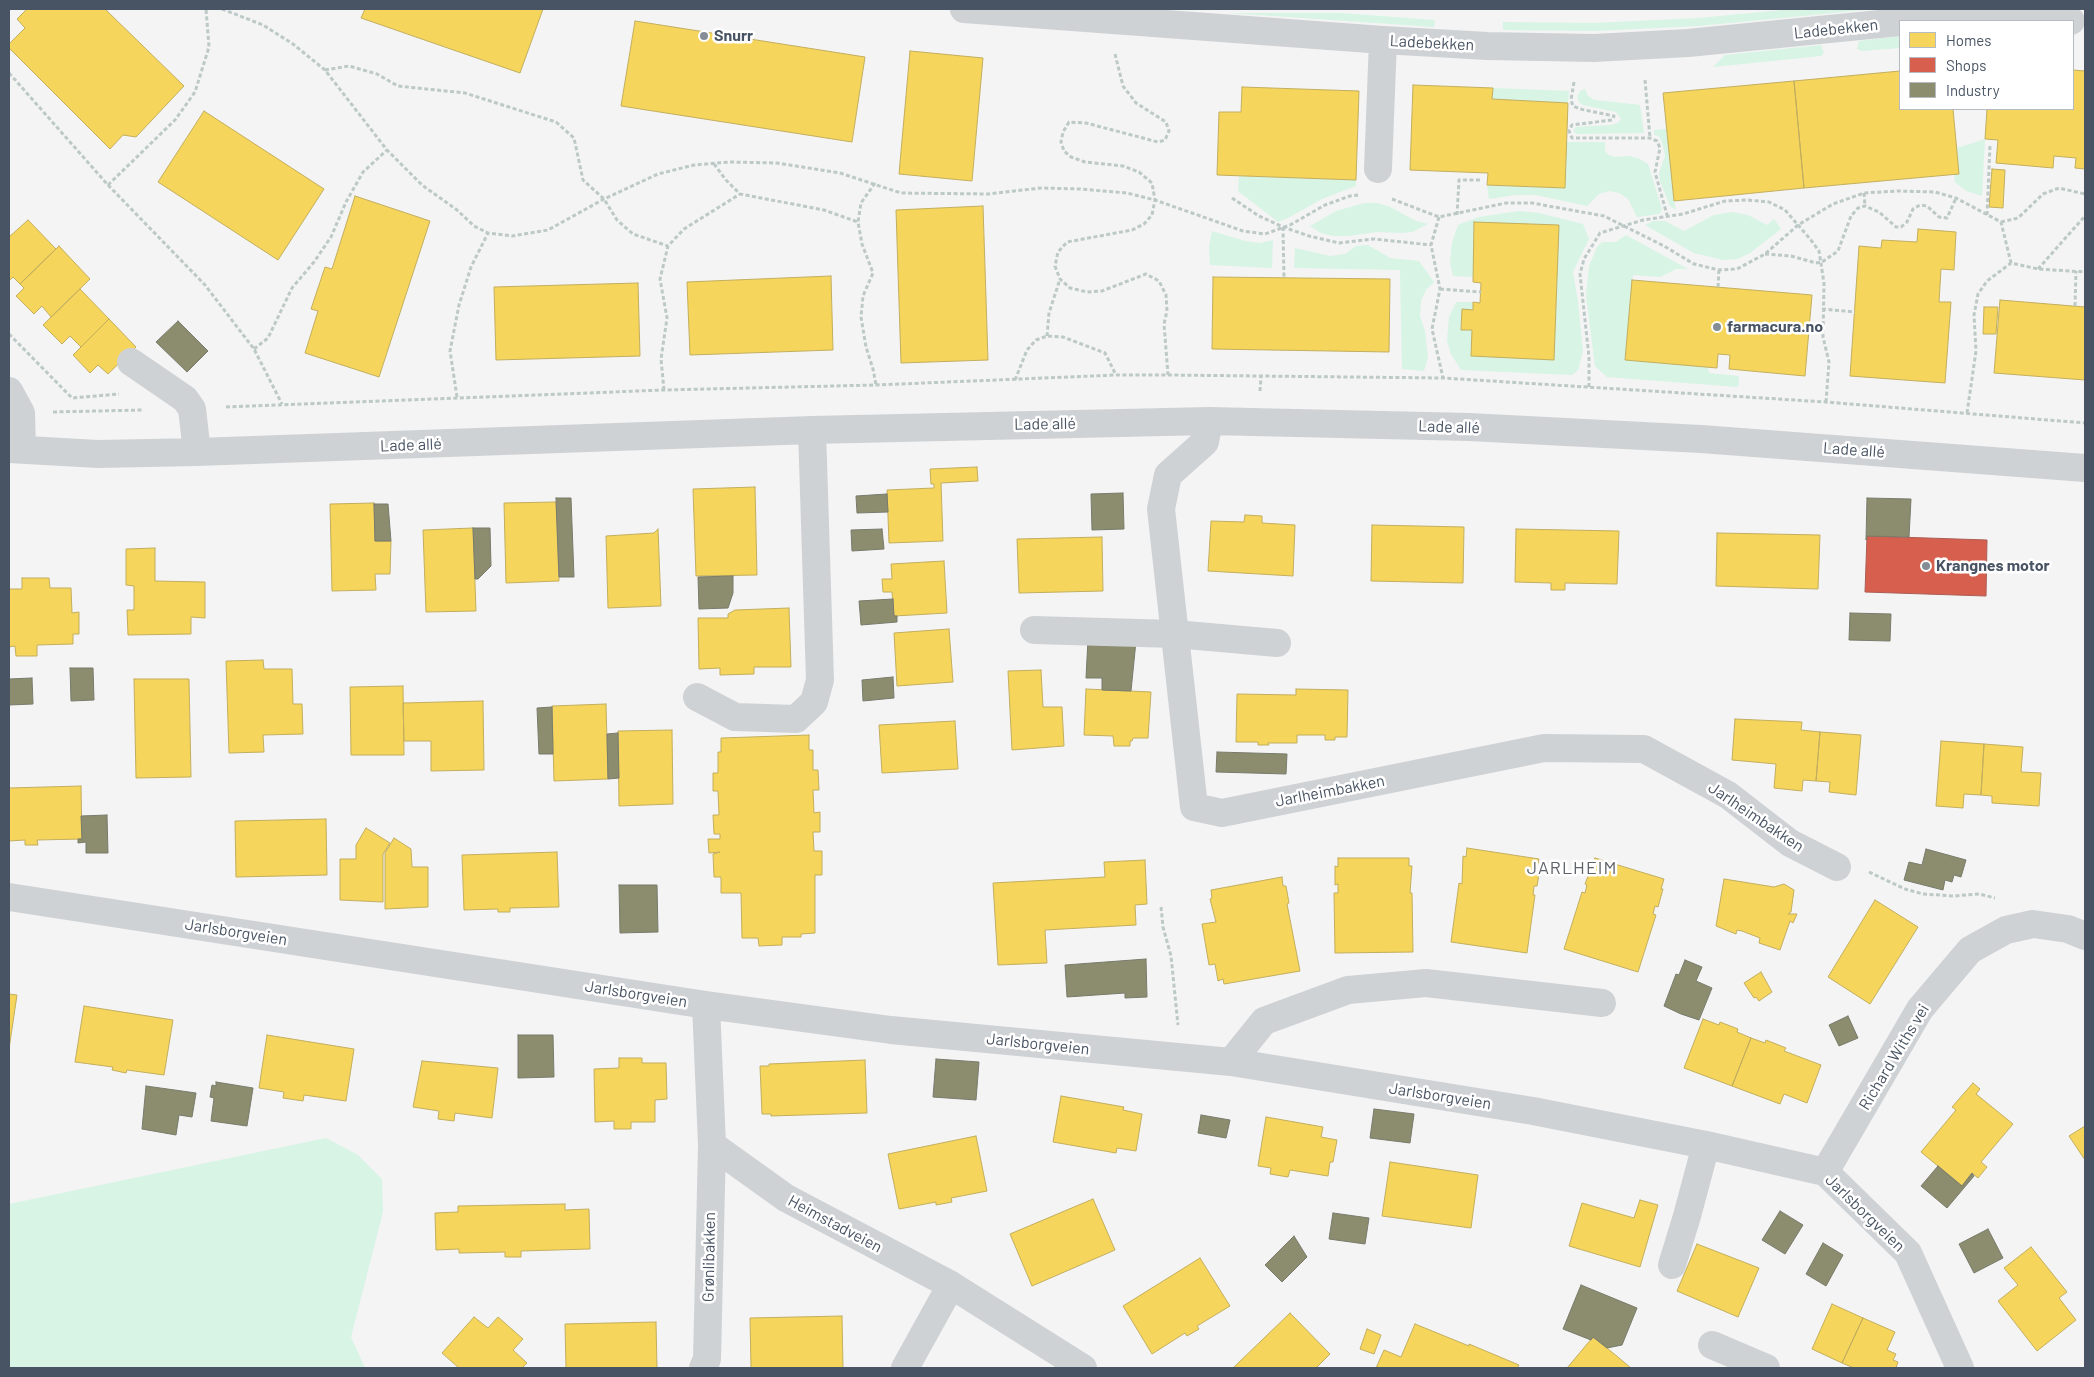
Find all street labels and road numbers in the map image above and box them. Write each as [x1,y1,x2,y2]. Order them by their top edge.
street label: Ladebekken [1793,15,1879,43]
street label: Ladebekken [1389,31,1475,55]
street label: Lade allé [1014,414,1076,434]
street label: Lade allé [1418,416,1480,438]
street label: Lade allé [380,434,442,456]
street label: Lade allé [1823,438,1885,462]
street label: Jarlheimbakken [1274,771,1386,811]
street label: Jarlheimbakken [1705,778,1807,856]
street label: Jarlsborgveien [184,914,288,950]
street label: Jarlsborgveien [584,976,688,1012]
street label: Richard Withs vei [1855,1001,1933,1113]
street label: Jarlsborgveien [986,1029,1090,1059]
street label: Jarlsborgveien [1388,1078,1492,1114]
street label: Jarlsborgveien [1821,1170,1909,1256]
street label: Heimstadveien [785,1191,885,1257]
street label: Grønlibakken [699,1212,719,1302]

